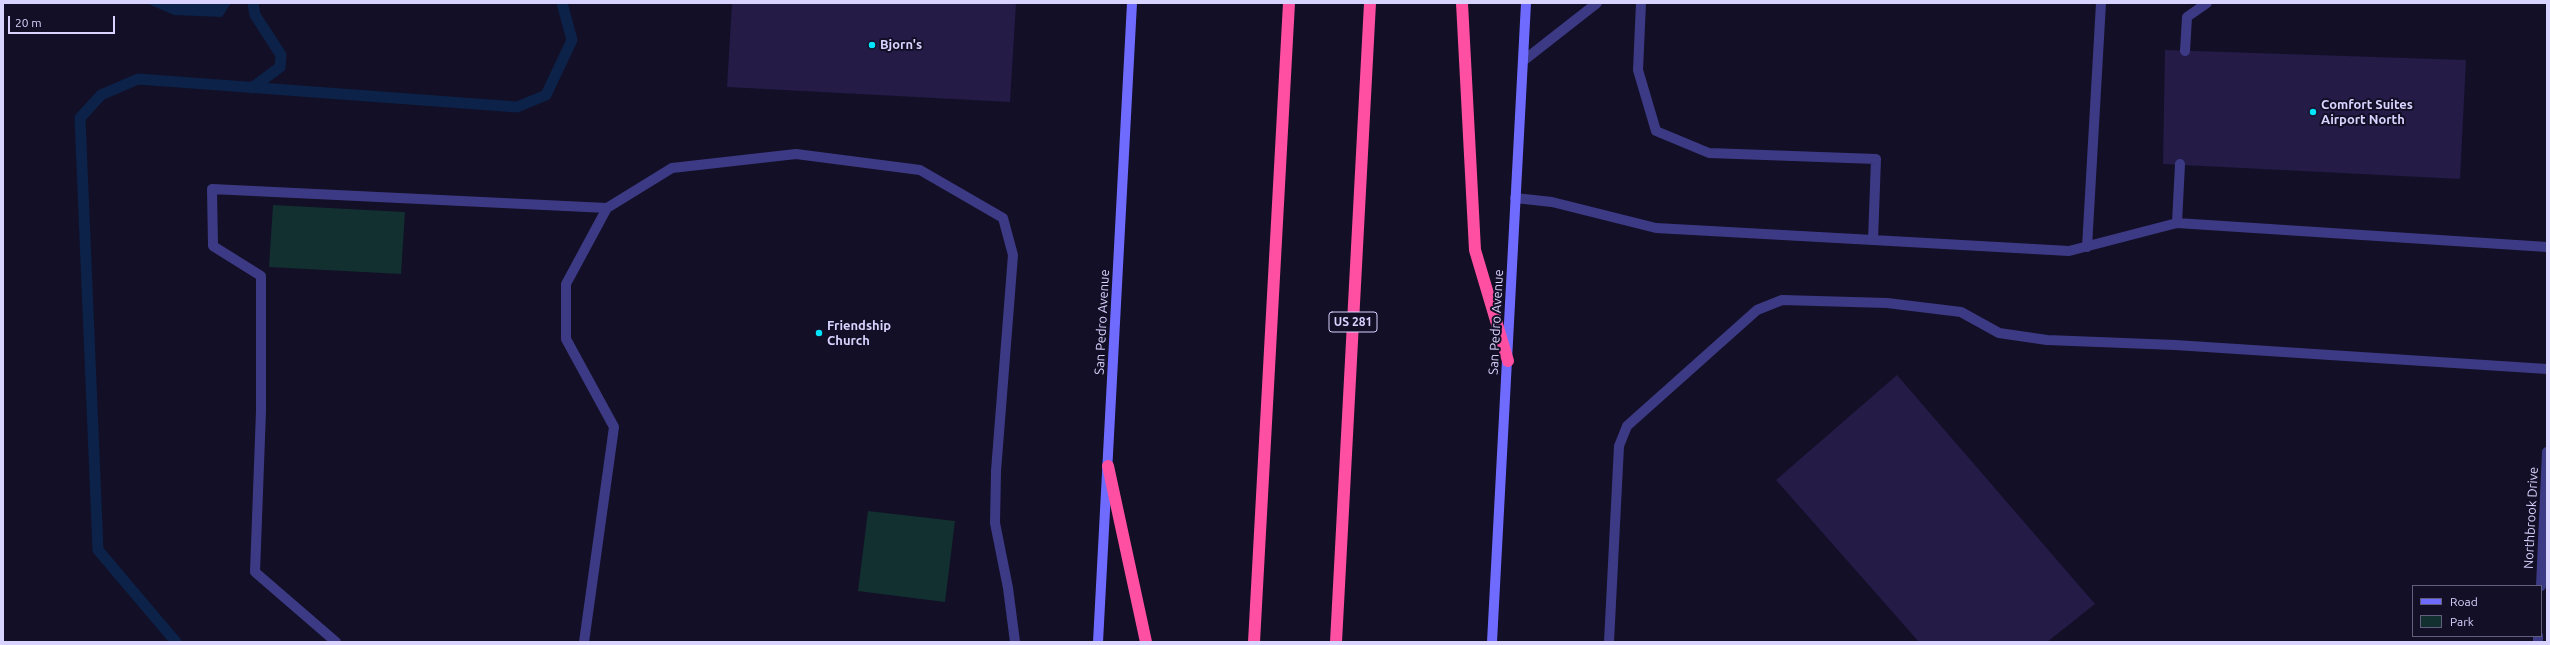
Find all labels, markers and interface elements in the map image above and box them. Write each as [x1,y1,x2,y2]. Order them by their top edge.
scale bar [10,8,117,34]
text: 20 m [15,16,42,29]
place label: Bjorn's [880,37,922,53]
marker: Bjorn's [867,40,877,50]
place label: Comfort Suites Airport North [2321,97,2413,128]
marker: Comfort Suites Airport North [2308,107,2318,117]
street label: San Pedro Avenue [1091,269,1113,375]
street label: San Pedro Avenue [1485,269,1507,375]
road number: US 281 [1329,312,1377,332]
place label: Friendship Church [827,318,891,349]
marker: Friendship Church [814,328,824,338]
street label: Northbrook Drive [2521,466,2541,570]
legend [2412,585,2542,637]
text: Road [2450,595,2478,608]
text: Park [2450,615,2474,628]

